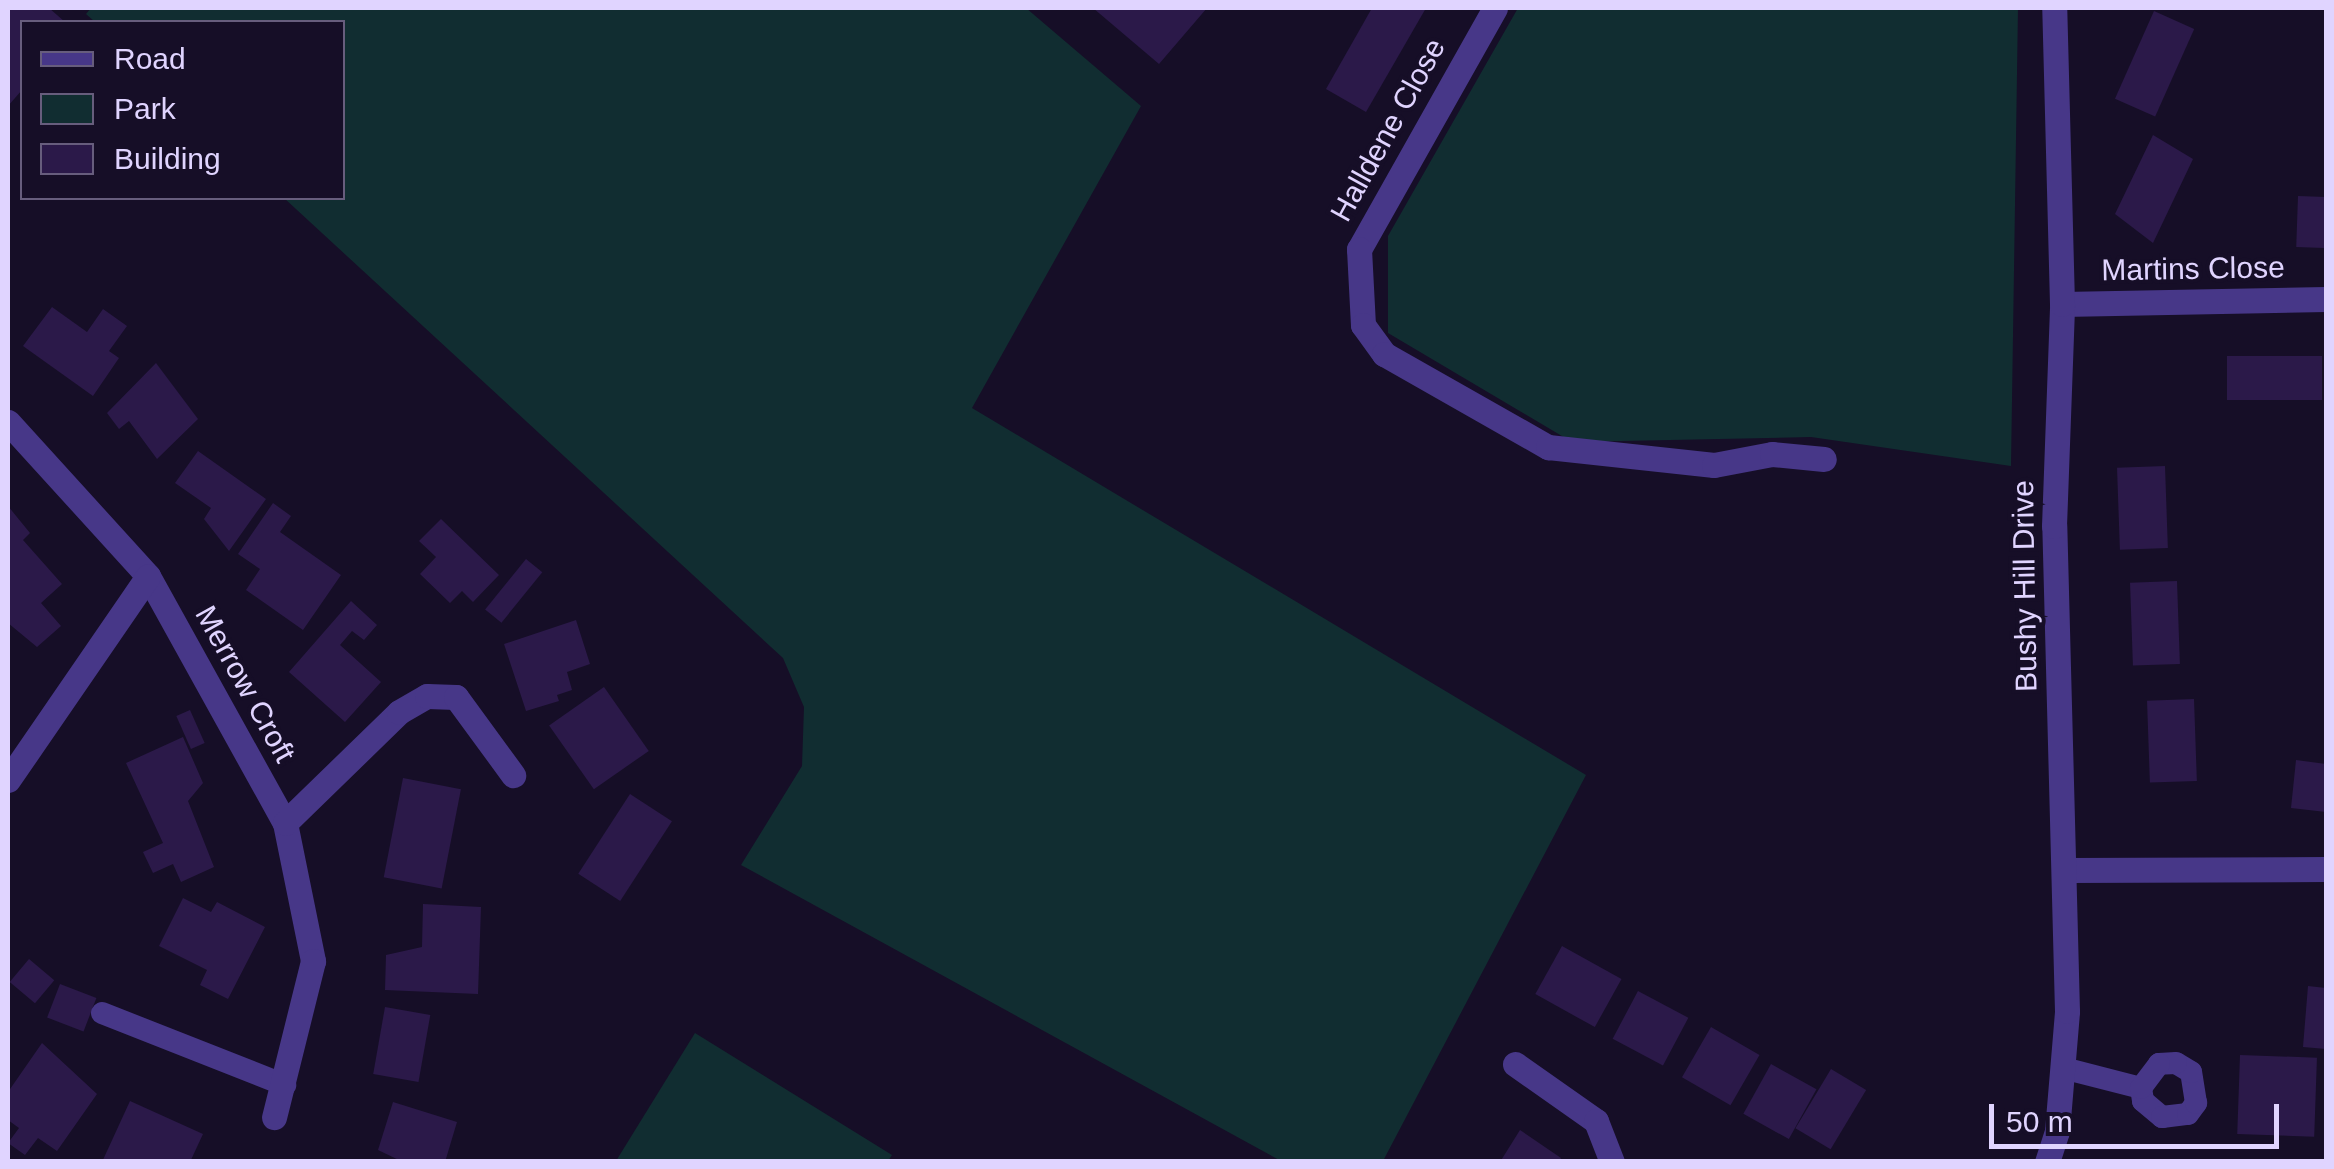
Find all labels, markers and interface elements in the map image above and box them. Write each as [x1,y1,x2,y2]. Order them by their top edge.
legend [20,20,345,200]
street label: Halldene Close [1323,32,1453,228]
text: Road [114,42,186,75]
text: Park [114,92,176,125]
text: Building [114,142,221,175]
street label: Martins Close [2101,249,2285,289]
street label: Bushy Hill Drive [2005,480,2045,692]
street label: Merrow Croft [187,599,303,769]
scale bar [1994,1084,2284,1146]
text: 50 m [2006,1105,2073,1138]

